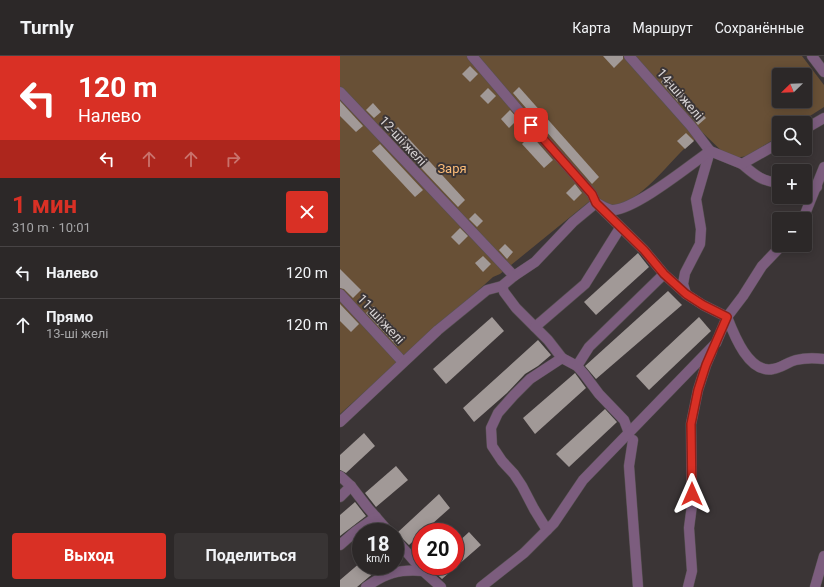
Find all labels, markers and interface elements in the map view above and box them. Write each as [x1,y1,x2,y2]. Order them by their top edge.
text: Turnly [20,16,74,39]
text: Карта [572,20,611,36]
text: Маршрут [633,20,693,36]
text: Сохранённые [715,20,804,36]
street label: 14-ші желі [654,65,706,123]
north arrow [772,68,812,108]
map controls [772,68,812,252]
text: 120 m [78,71,157,104]
icon: left [12,72,64,124]
text: Налево [78,105,141,126]
pin [514,108,548,142]
street label: 12-ші желі [376,113,430,169]
icon: arrive [520,114,542,136]
button: search [772,116,812,156]
icon: left [96,148,118,170]
icon: ahead [138,148,160,170]
icon: ahead [180,148,202,170]
icon: right [222,148,244,170]
park label: Заря [437,161,467,176]
button: + [772,164,812,204]
text: 1 мин [12,191,77,219]
button: close [286,191,328,233]
button: − [772,212,812,252]
text: 310 m · 10:01 [12,220,91,235]
icon: left [12,262,34,284]
text: Налево [46,264,98,282]
text: 120 m [286,264,328,282]
street label: 11-ші желі [354,291,408,347]
text: Прямо [46,308,93,326]
icon: ahead [12,314,34,336]
text: 120 m [286,316,328,334]
text: 13-ші желі [46,326,109,341]
position arrow [671,473,713,515]
speed limit sign: 20 [412,523,464,575]
text: 18 [367,532,389,556]
button: Выход [12,533,166,579]
button: Поделиться [174,533,328,579]
text: km/h [366,553,390,564]

